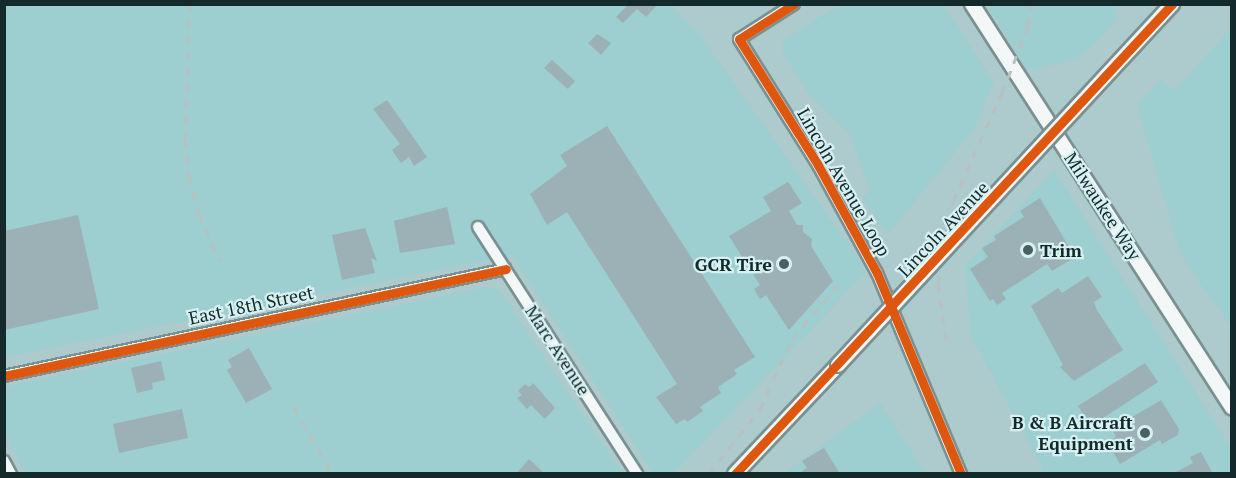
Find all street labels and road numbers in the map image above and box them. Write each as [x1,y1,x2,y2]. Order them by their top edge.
street label: Lincoln Avenue Loop [793,104,895,260]
street label: Milwaukee Way [1060,148,1146,264]
street label: Lincoln Avenue [893,177,993,281]
street label: East 18th Street [187,281,315,329]
street label: Marc Avenue [521,301,595,399]

